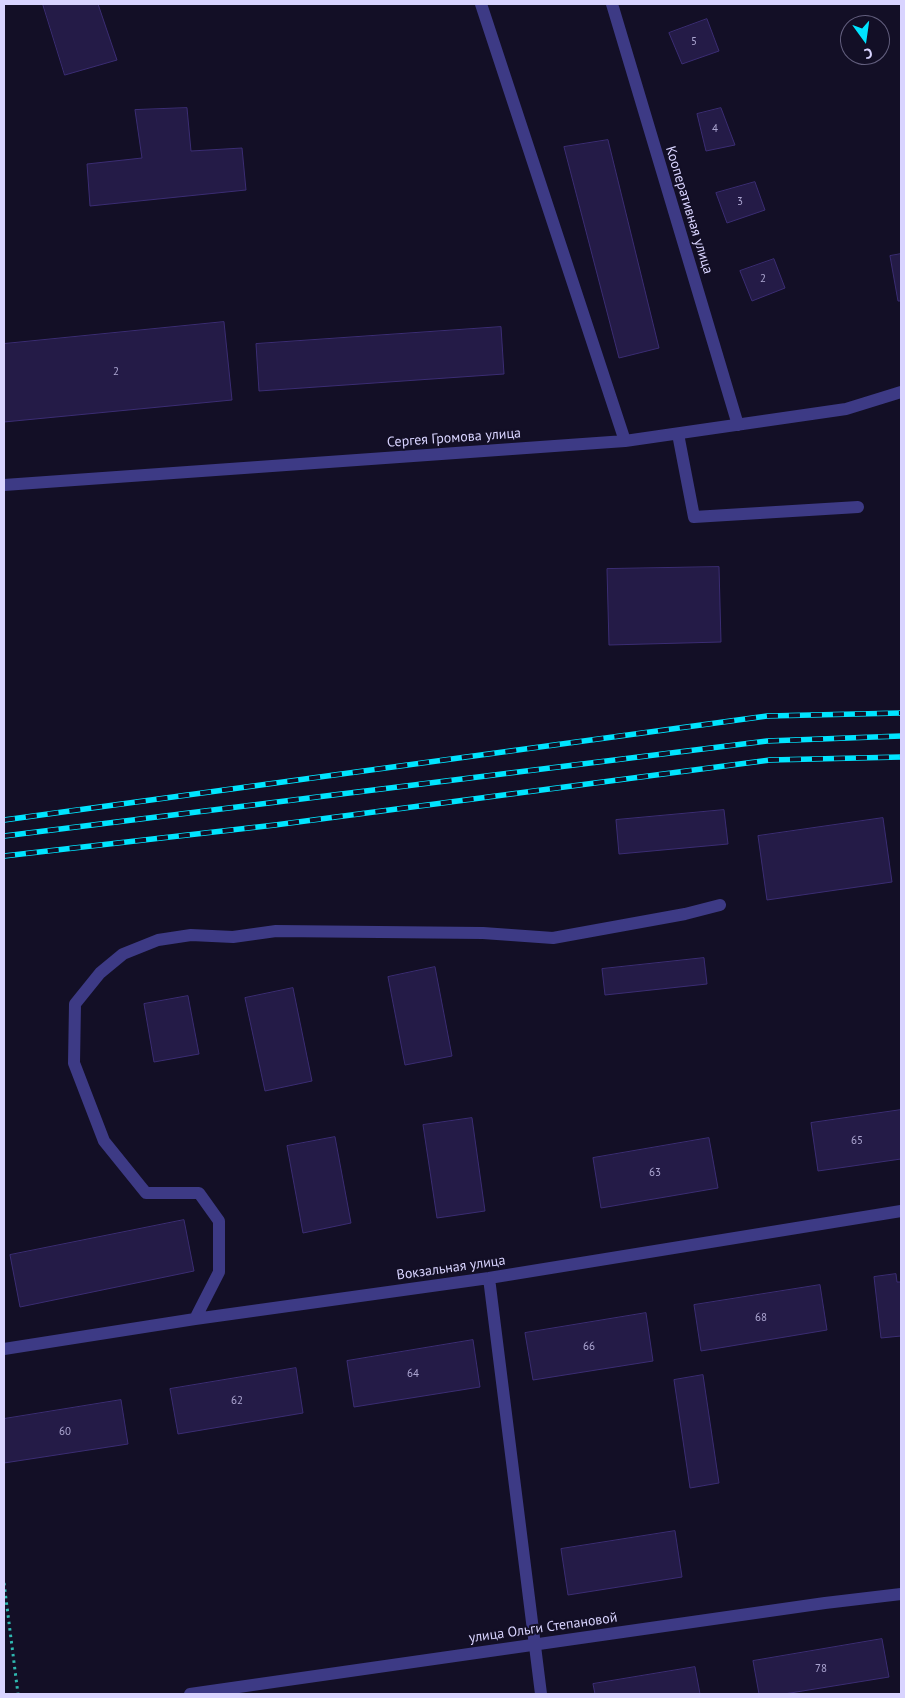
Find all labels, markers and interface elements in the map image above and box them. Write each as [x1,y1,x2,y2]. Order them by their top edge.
north arrow [840,15,890,65]
house number: 5 [691,35,697,49]
text: С [862,44,874,63]
house number: 4 [712,122,718,136]
street label: Кооперативная улица [662,144,716,276]
house number: 3 [737,195,743,209]
house number: 2 [760,272,766,286]
house number: 2 [113,365,119,379]
street label: Сергея Громова улица [386,425,522,451]
house number: 65 [851,1134,863,1148]
house number: 63 [649,1166,661,1180]
street label: Вокзальная улица [396,1252,506,1284]
house number: 68 [755,1311,767,1325]
house number: 66 [583,1340,595,1354]
house number: 64 [407,1367,419,1381]
house number: 62 [231,1394,243,1408]
house number: 60 [59,1425,71,1439]
street label: улица Ольги Степановой [468,1609,618,1647]
house number: 78 [815,1662,827,1676]

